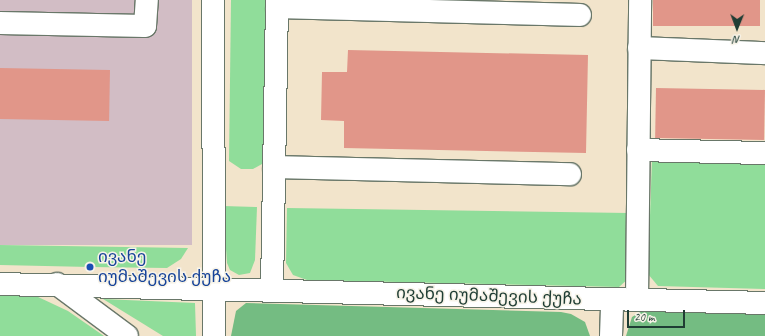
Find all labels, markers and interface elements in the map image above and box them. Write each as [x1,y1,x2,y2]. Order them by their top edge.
north arrow [717,8,757,48]
text: N [733,33,740,47]
place label: ივანე იუმაშევის ქუჩა [98,247,231,287]
marker: ივანე იუმაშევის ქუჩა [85,262,95,272]
street label: ივანე იუმაშევის ქუჩა [396,283,582,309]
scale bar [629,302,687,328]
text: 20 m [634,309,654,325]

